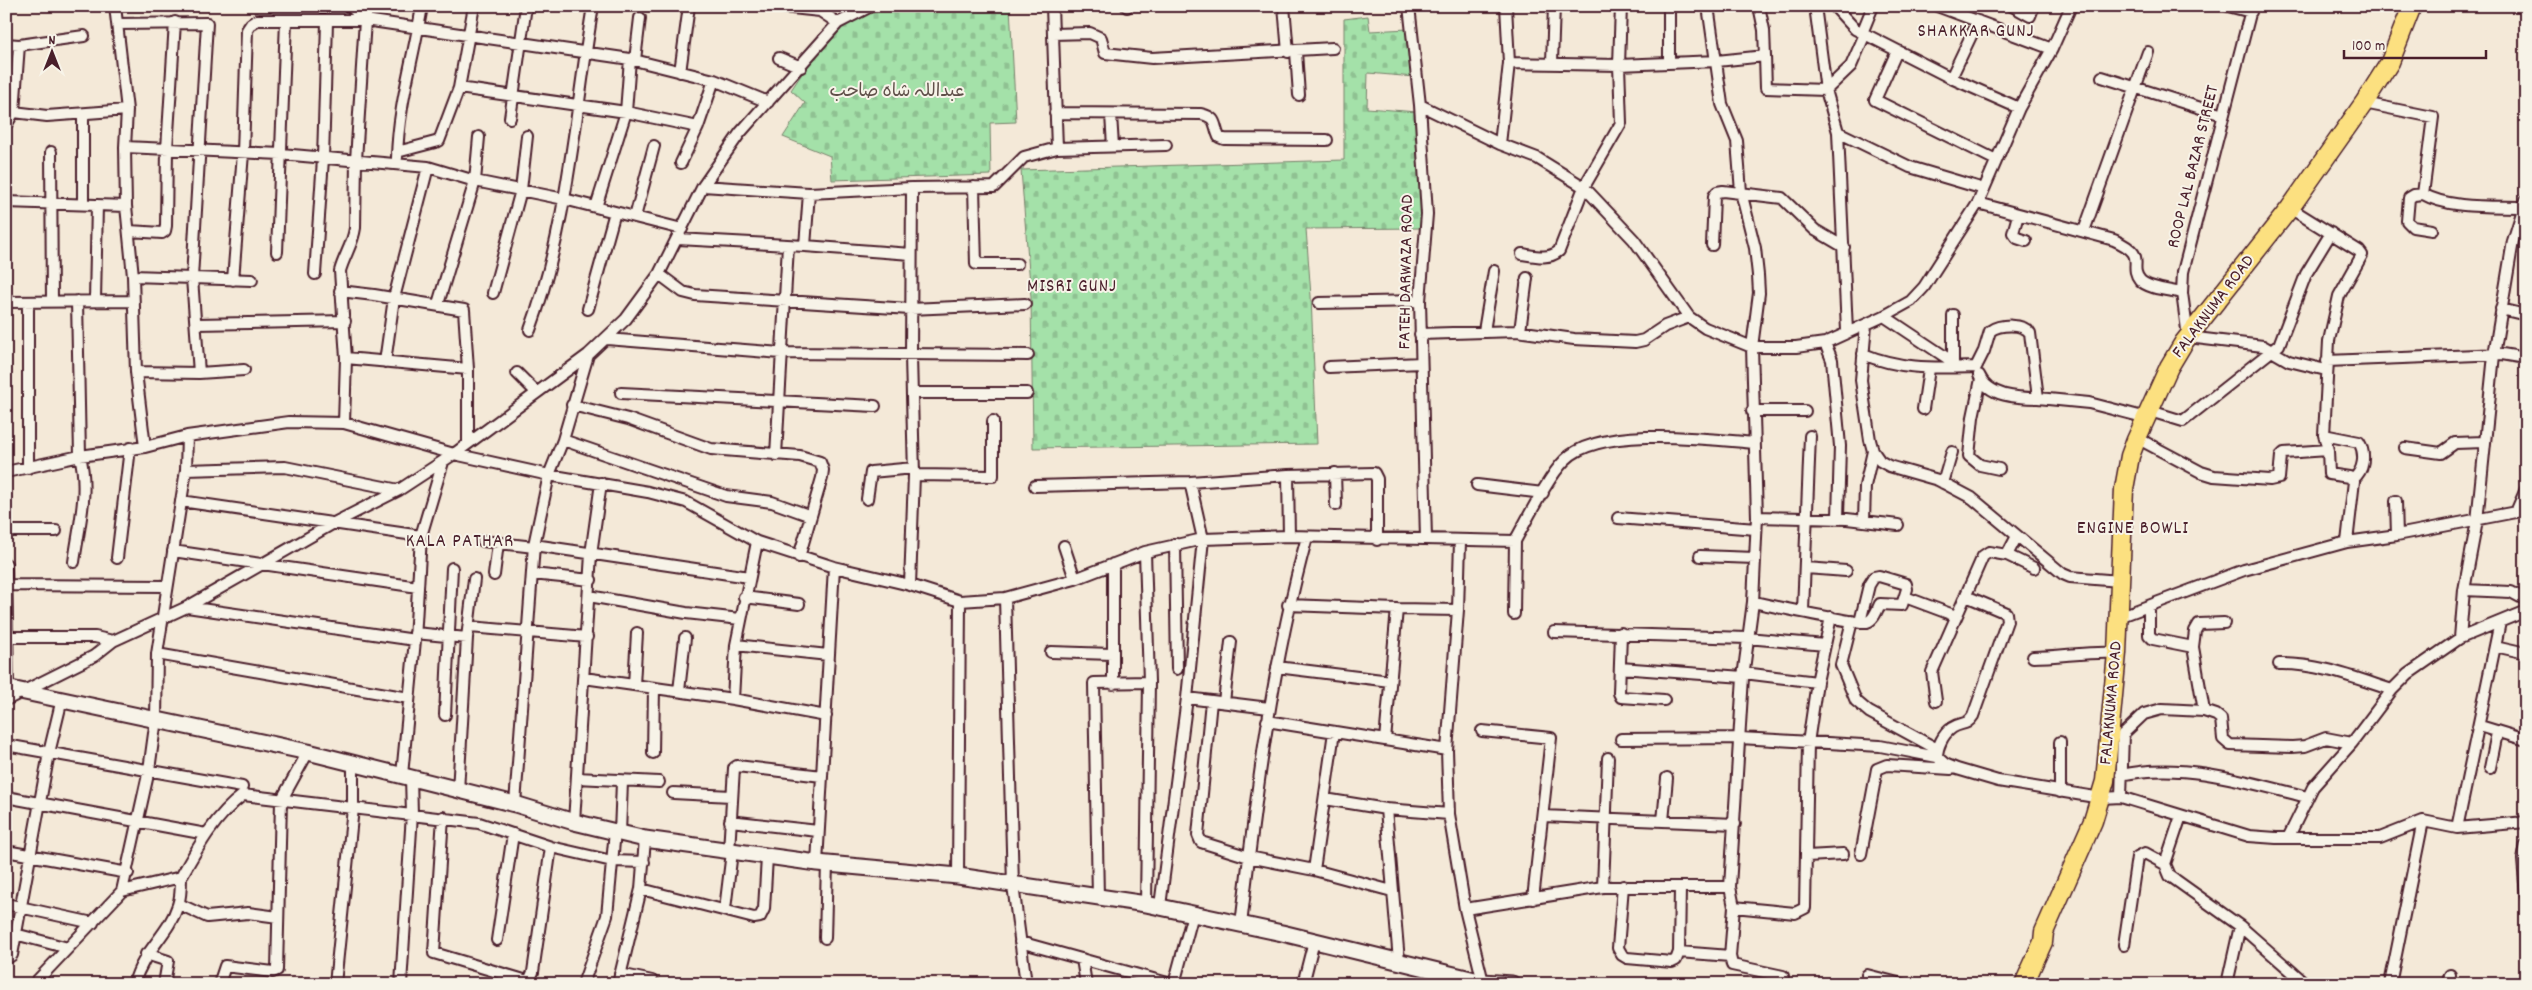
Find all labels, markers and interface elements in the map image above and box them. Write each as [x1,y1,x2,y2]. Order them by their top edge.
district label: SHAKKAR GUNJ [1917,19,2035,46]
north arrow [28,28,78,78]
scale bar [2344,28,2487,60]
text: N [49,31,56,51]
text: 100 m [2352,36,2385,58]
park label: عبداللہ شاہ صاحب [829,80,965,105]
street label: ROOP LAL BAZAR STREET [2162,83,2226,251]
street label: FATEH DARWAZA ROAD [1393,194,1421,350]
street label: FALAKNUMA ROAD [2167,250,2261,364]
district label: MISRI GUNJ [1027,274,1117,301]
district label: ENGINE BOWLI [2077,516,2189,543]
district label: KALA PATHAR [406,529,514,556]
street label: FALAKNUMA ROAD [2094,640,2130,766]

